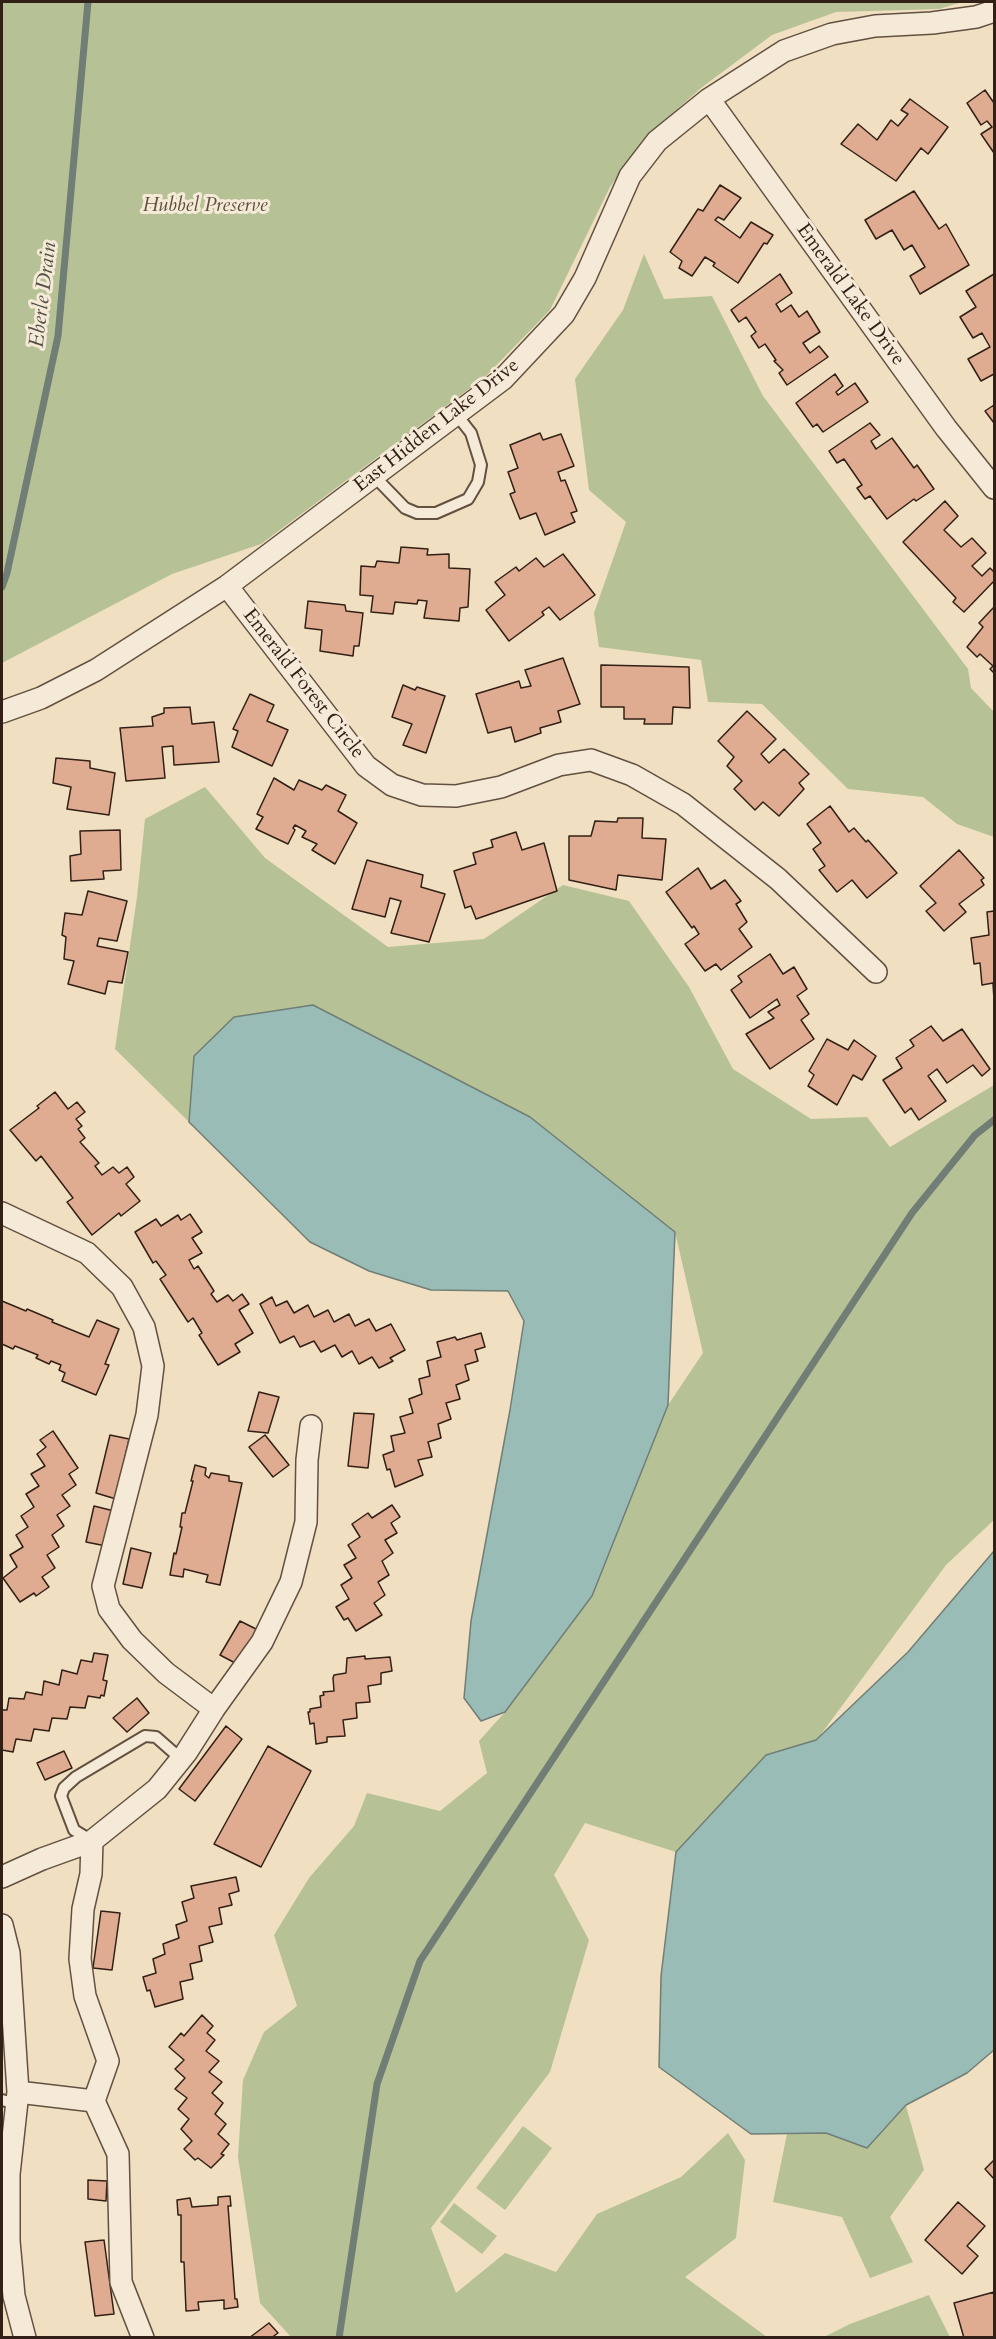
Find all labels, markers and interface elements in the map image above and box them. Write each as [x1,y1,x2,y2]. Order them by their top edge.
park label: Hubbel Preserve [143,194,267,218]
street label: Emerald Lake Drive [790,219,910,371]
water label: Eberle Drain [25,241,63,349]
street label: East Hidden Lake Drive [350,354,524,498]
street label: Emerald Forest Circle [237,604,369,764]

